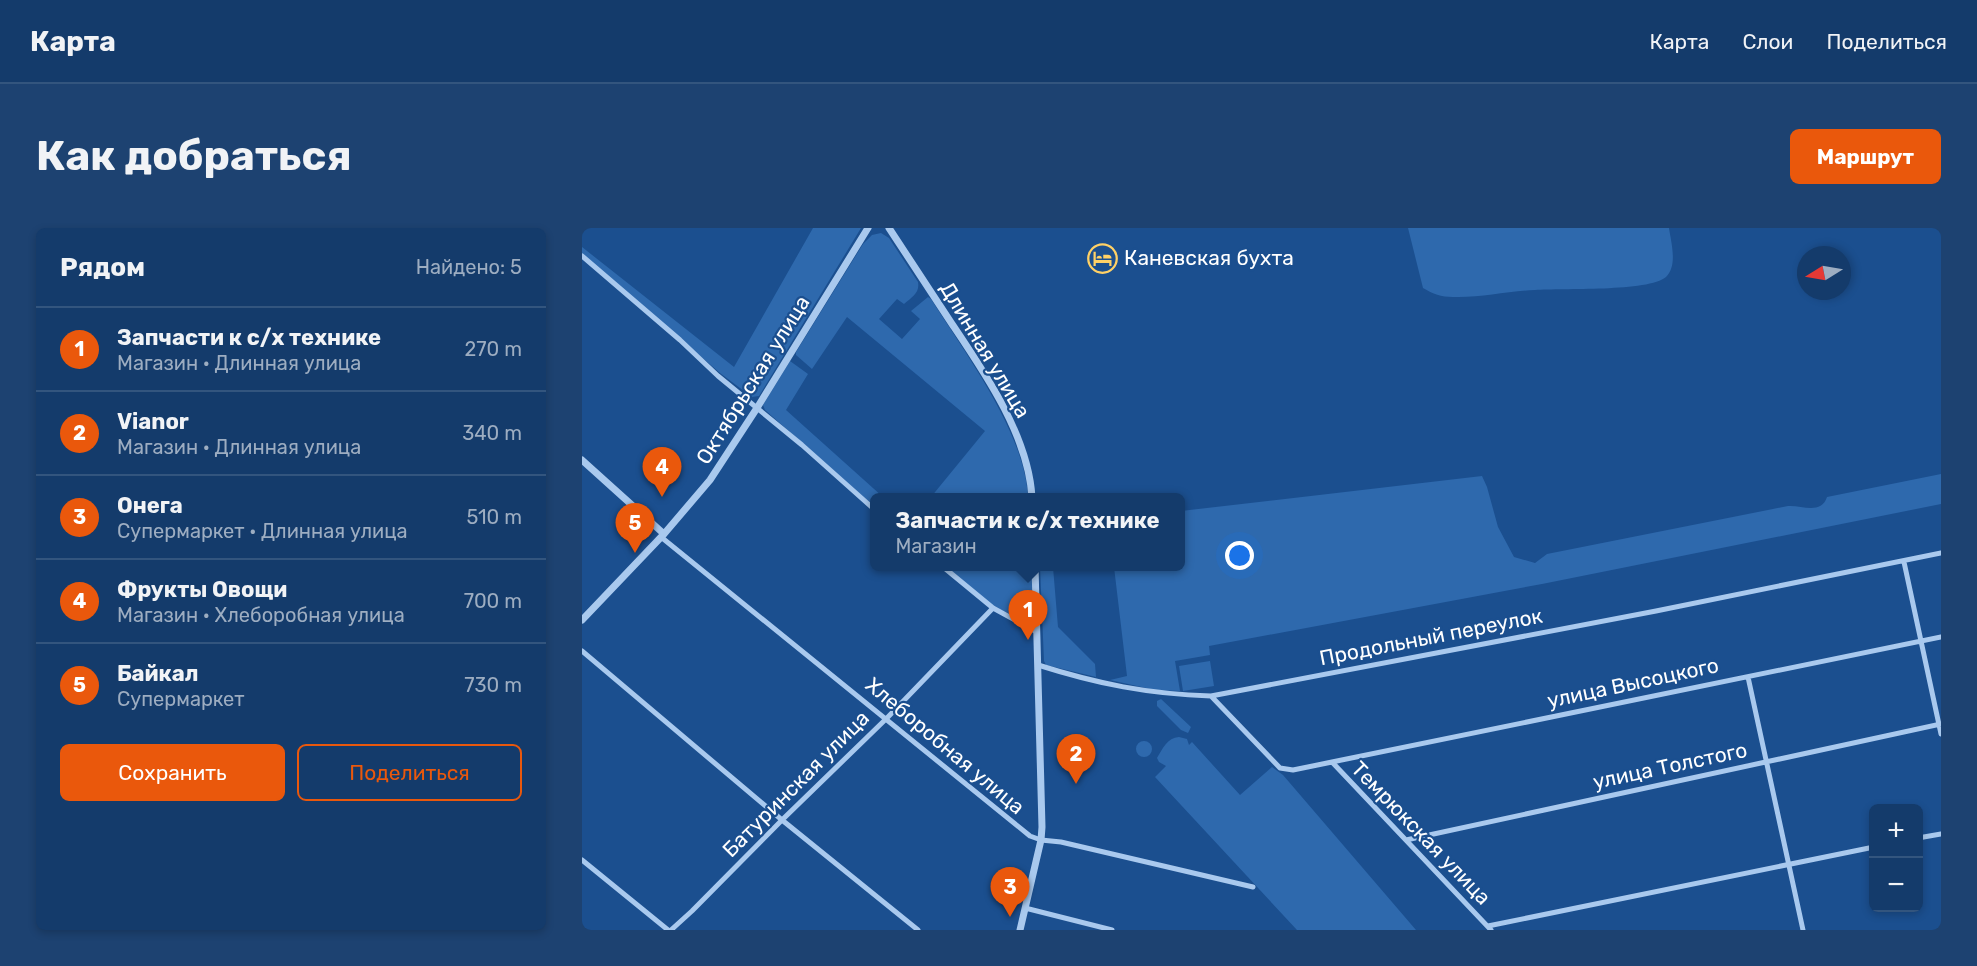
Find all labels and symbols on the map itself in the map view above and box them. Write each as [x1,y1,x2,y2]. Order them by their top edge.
hotel icon: Каневская бухта [1087,242,1119,274]
place label: Каневская бухта [1124,245,1294,270]
north arrow [1797,246,1851,300]
street label: Длинная улица [935,277,1036,422]
street label: Октябрьская улица [690,291,815,469]
pin: 4 [642,448,682,497]
pin: 5 [616,504,654,553]
your location [1225,541,1254,570]
pin: 1 [1008,590,1048,640]
street label: Продольный переулок [1317,603,1545,670]
street label: улица Высоцкого [1545,652,1721,713]
street label: Хлеборобная улица [861,672,1030,819]
street label: Батуринская улица [717,705,874,862]
pin: 2 [1056,734,1096,784]
street label: улица Толстого [1591,737,1749,794]
street label: Темрюкская улица [1346,756,1496,910]
pin: 3 [990,868,1030,917]

